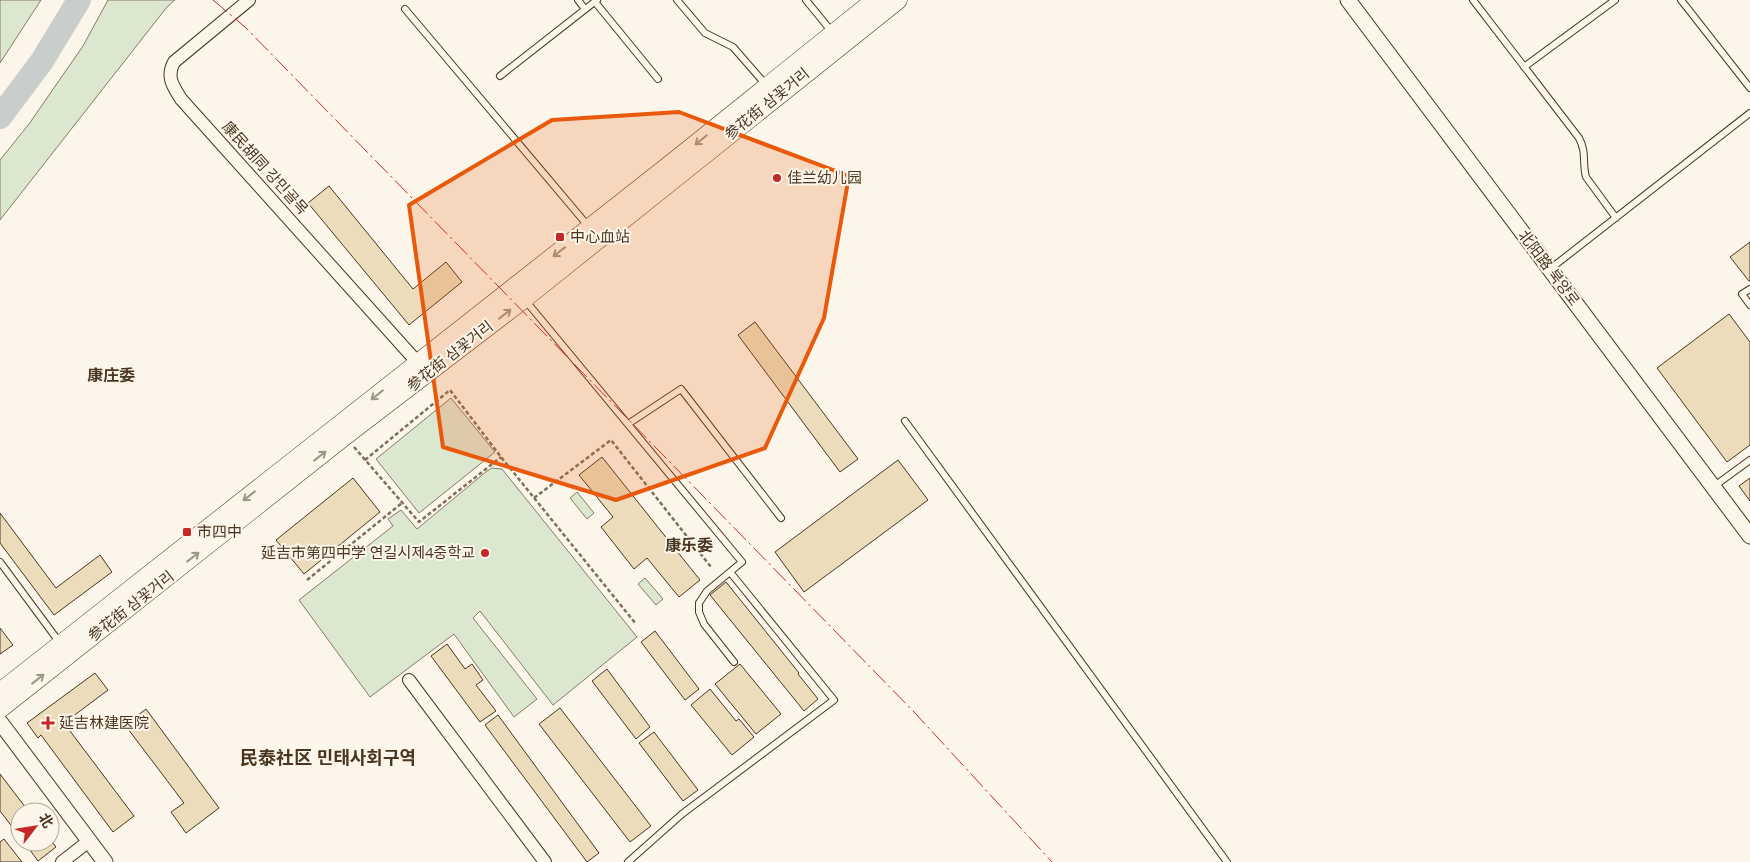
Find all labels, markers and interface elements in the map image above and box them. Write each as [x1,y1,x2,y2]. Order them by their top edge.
street label: 参花街 삼꽃거리 [720,63,813,144]
street label: 康民胡同 강민골목 [218,116,313,218]
one-way arrow [694,135,707,146]
place label: 佳兰幼儿园 [787,167,862,187]
marker: 佳兰幼儿园 [771,172,783,184]
street label: 北阳路 북양로 [1515,225,1585,309]
place label: 中心血站 [570,226,630,246]
marker: 中心血站 [554,231,566,243]
one-way arrow [553,246,566,257]
one-way arrow [498,308,511,319]
street label: 参花街 삼꽃거리 [402,315,497,395]
district label: 康庄委 [87,364,135,386]
one-way arrow [370,390,383,401]
one-way arrow [314,450,327,461]
one-way arrow [243,490,256,501]
place label: 市四中 [197,521,242,541]
marker: 市四中 [181,526,193,538]
district label: 康乐委 [665,534,713,556]
place label: 延吉市第四中学 연길시제4중학교 [261,542,475,562]
marker: 延吉市第四中学 연길시제4중학교 [479,547,491,559]
one-way arrow [186,551,199,562]
street label: 参花街 삼꽃거리 [83,565,178,645]
one-way arrow [31,674,44,685]
place label: 延吉林建医院 [59,712,149,732]
marker: 延吉林建医院 [41,716,55,730]
district label: 民泰社区 민태사회구역 [240,745,416,769]
north arrow [10,802,60,852]
text: 北 [35,809,58,831]

